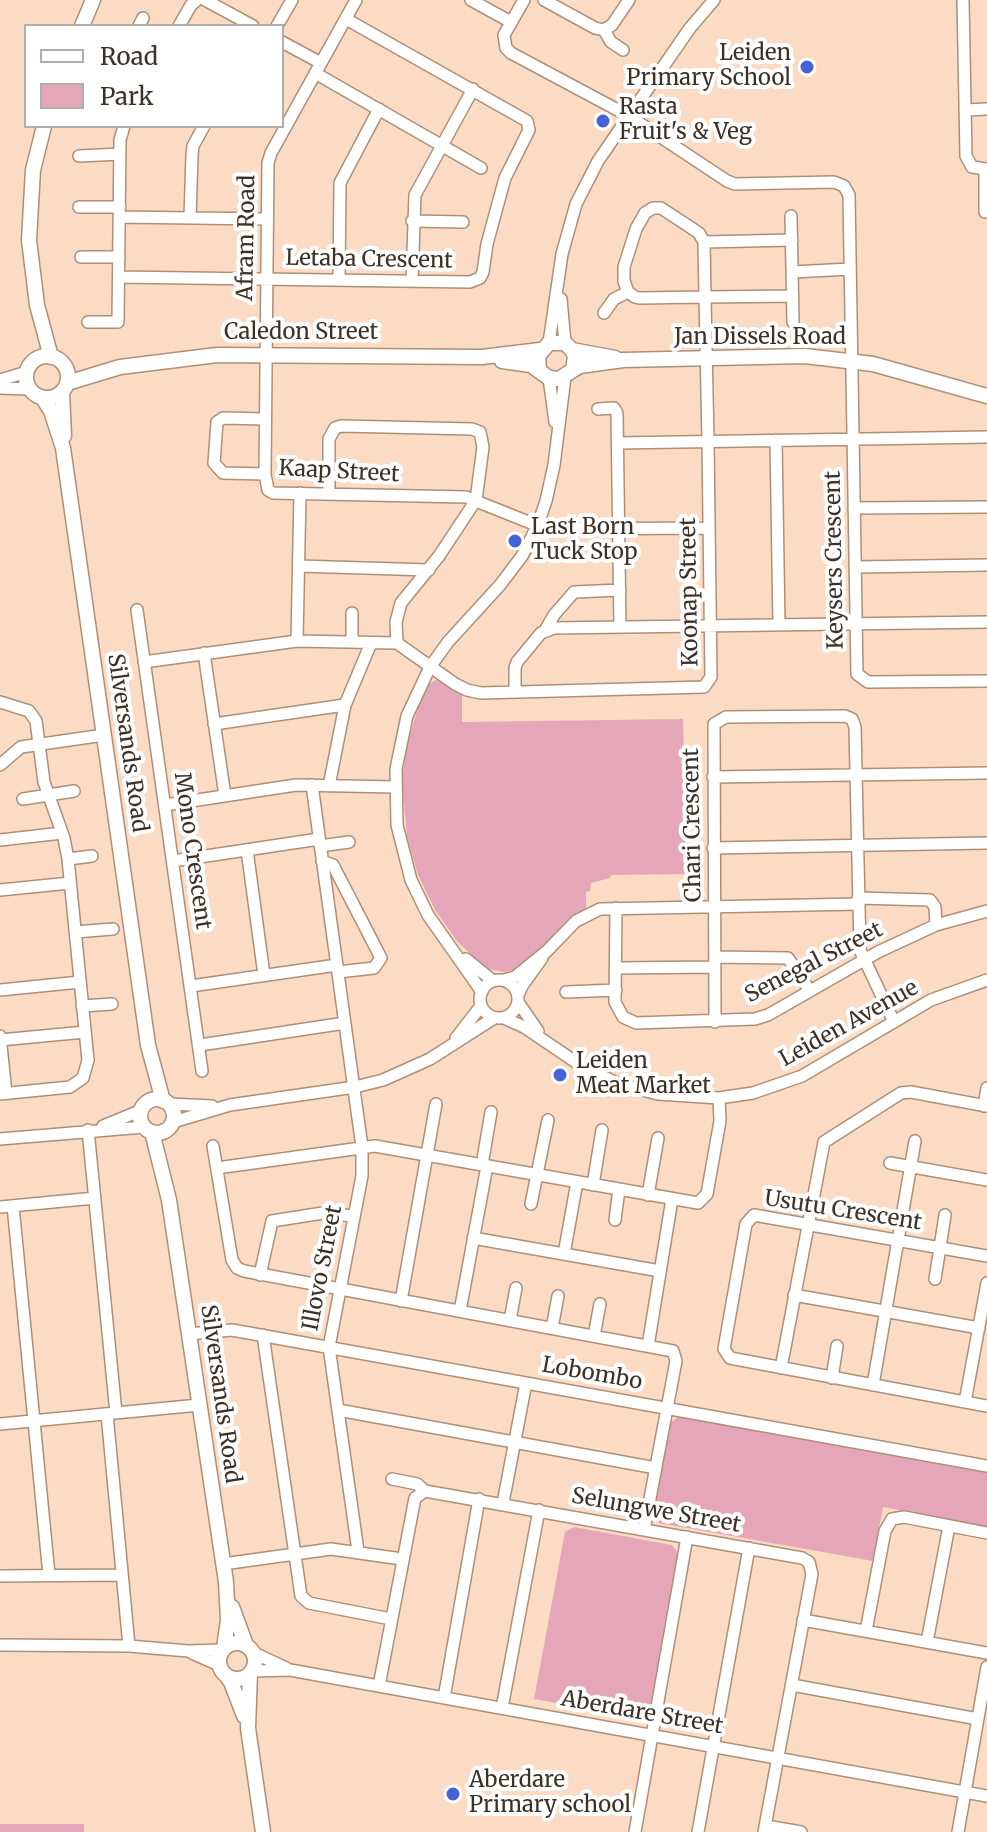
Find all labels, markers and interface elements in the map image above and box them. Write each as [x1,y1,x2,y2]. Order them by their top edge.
legend [24,24,284,128]
text: Road [100,41,158,72]
place label: Leiden Primary School [626,41,791,92]
marker: Leiden Primary School [798,58,816,76]
text: Park [100,81,153,112]
place label: Rasta Fruit's & Veg [619,95,752,146]
marker: Rasta Fruit's & Veg [594,112,612,130]
street label: Afram Road [233,175,261,301]
street label: Letaba Crescent [285,245,453,275]
street label: Caledon Street [224,320,378,346]
street label: Jan Dissels Road [674,325,846,351]
street label: Kaap Street [278,456,400,488]
street label: Keysers Crescent [820,470,850,650]
place label: Last Born Tuck Stop [531,515,637,566]
street label: Koonap Street [675,517,705,667]
marker: Last Born Tuck Stop [506,532,524,550]
street label: Silversands Road [101,652,153,834]
street label: Chari Crescent [678,748,708,902]
street label: Mono Crescent [168,771,216,931]
street label: Senegal Street [741,917,887,1009]
street label: Leiden Avenue [775,975,923,1073]
place label: Leiden Meat Market [576,1049,711,1100]
marker: Leiden Meat Market [551,1066,569,1084]
street label: Usutu Crescent [762,1186,924,1236]
street label: Illovo Street [298,1203,348,1333]
street label: Silversands Road [194,1303,246,1485]
street label: Lobombo [540,1352,644,1396]
street label: Selungwe Street [569,1483,743,1539]
street label: Aberdare Street [559,1686,725,1740]
place label: Aberdare Primary school [469,1768,631,1820]
marker: Aberdare Primary school [444,1785,462,1803]

